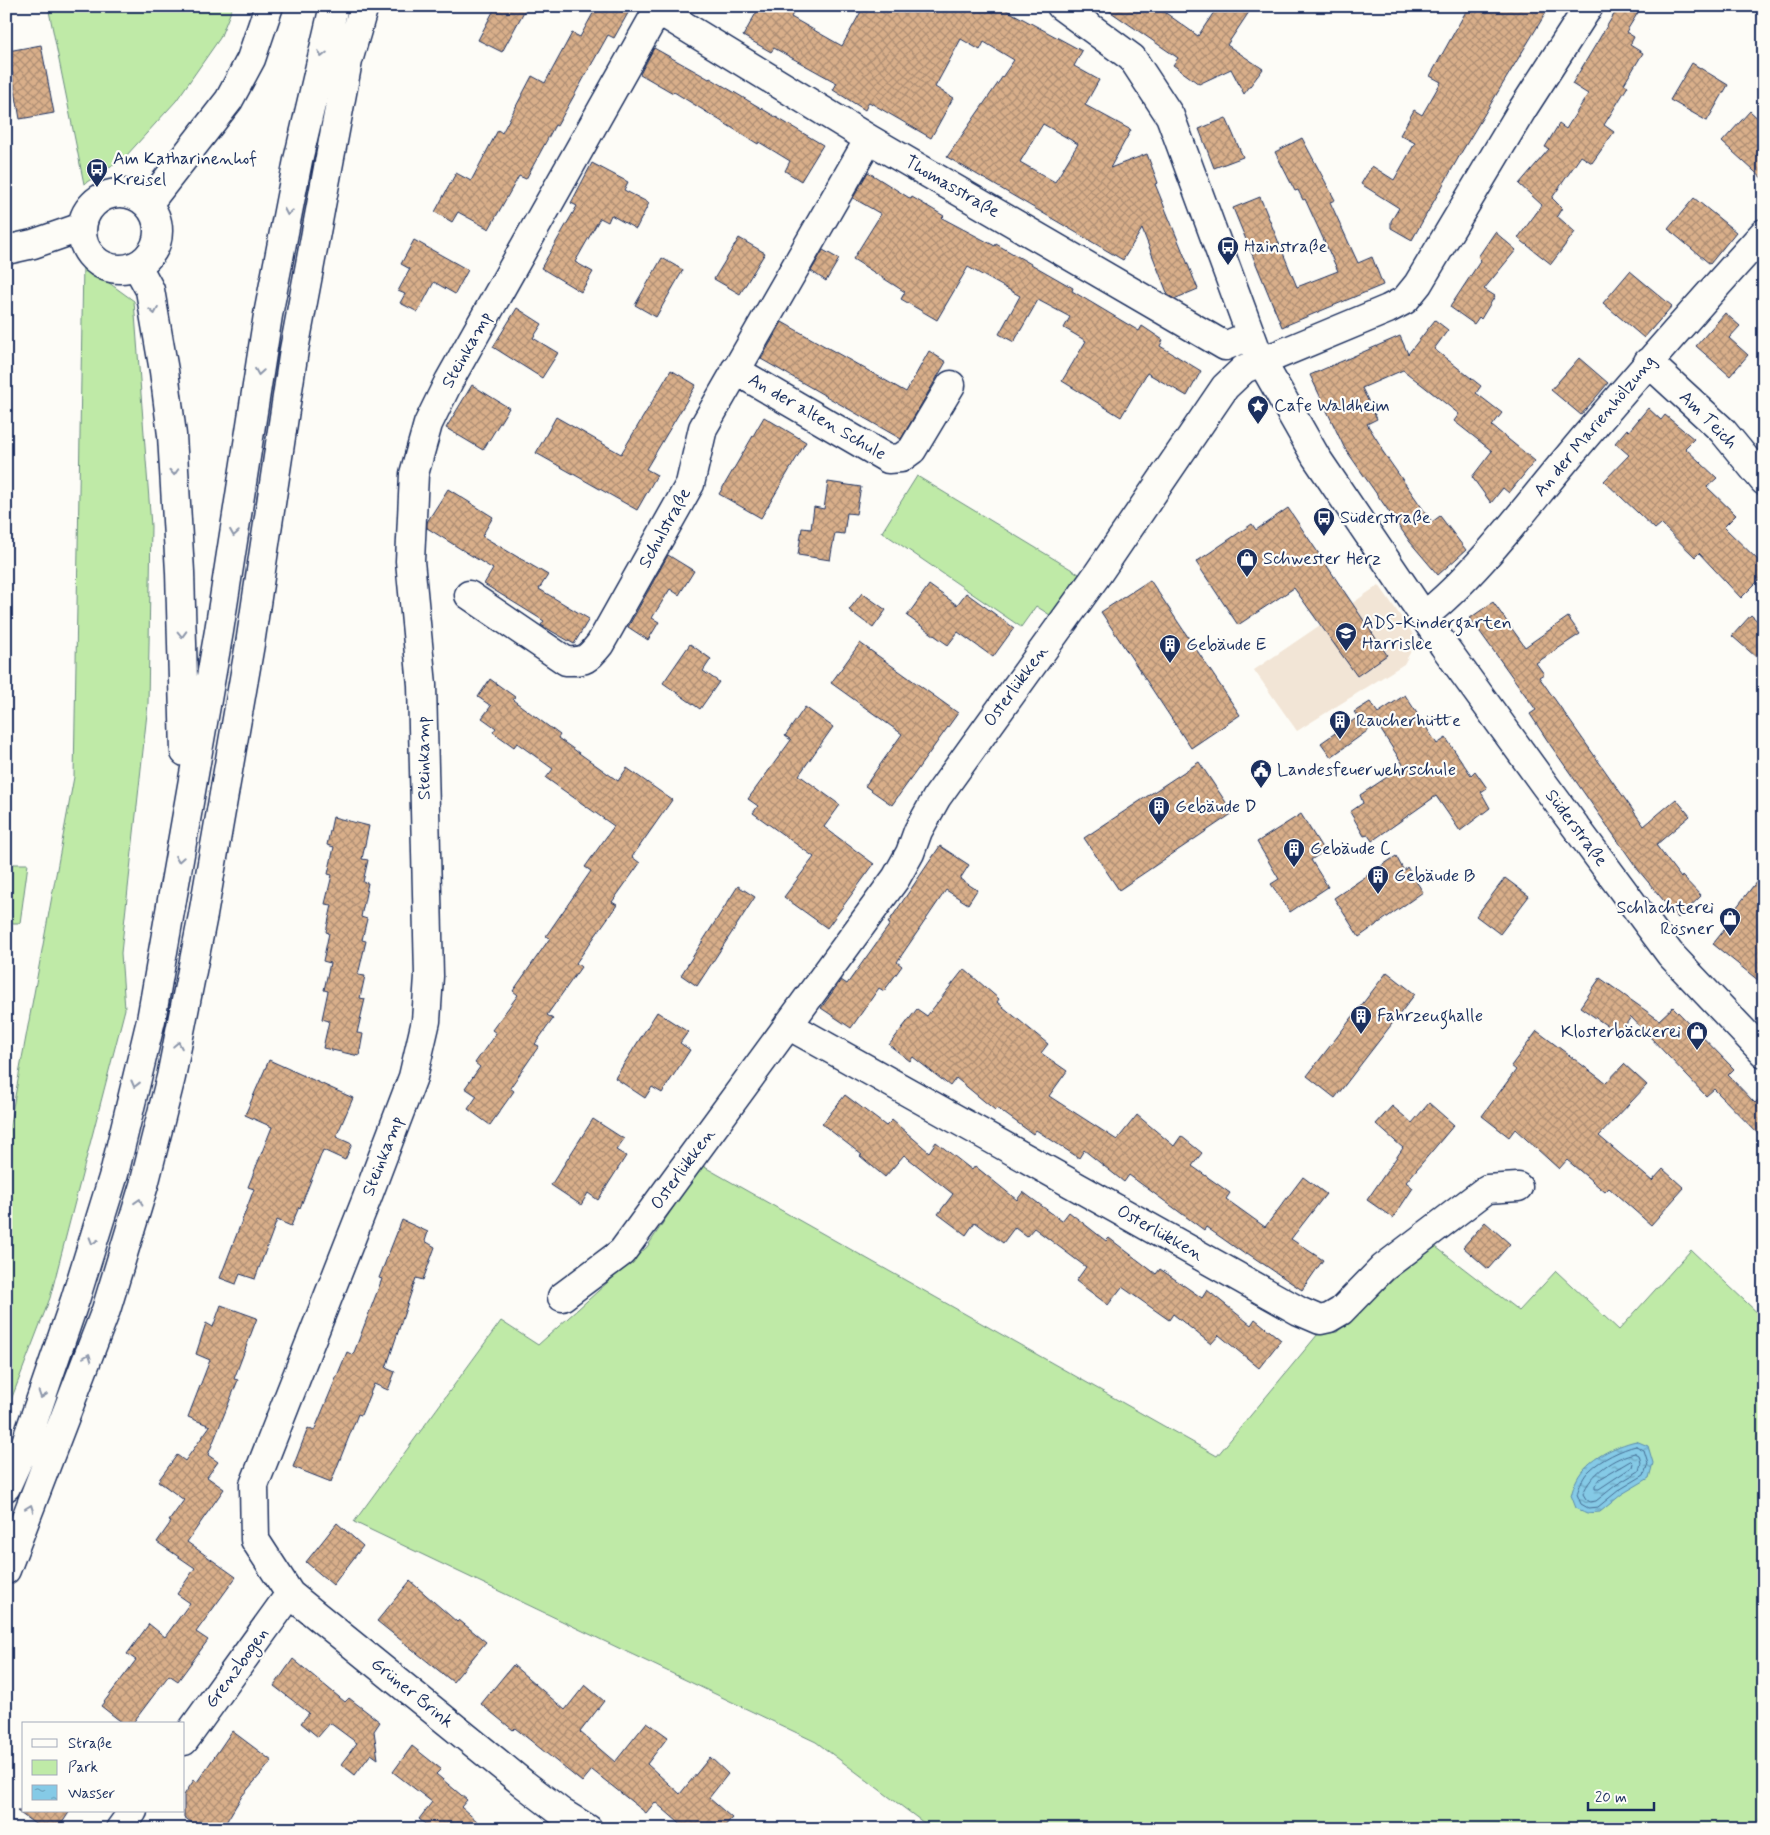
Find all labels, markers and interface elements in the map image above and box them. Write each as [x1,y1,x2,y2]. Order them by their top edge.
one-way arrow [317,49,328,58]
place label: Am Katharinenhof Kreisel [113,147,257,192]
street label: Thomasstraße [900,150,1004,224]
bus stop icon: Am Katharinenhof Kreisel [85,157,109,188]
one-way arrow [283,208,293,217]
bus stop icon: Hainstraße [1216,235,1240,266]
place label: Hainstraße [1244,235,1327,259]
one-way arrow [148,307,158,315]
street label: Steinkamp [436,307,498,393]
street label: An der Marienhölzung [1529,350,1661,502]
street label: An der alten Schule [744,368,890,466]
one-way arrow [254,369,265,377]
street label: Am Teich [1674,386,1742,454]
place icon: Cafe Waldheim [1246,394,1270,425]
place label: Cafe Waldheim [1274,394,1390,418]
one-way arrow [169,468,180,476]
street label: Schulstraße [633,483,697,573]
bus stop icon: Süderstraße [1312,506,1336,537]
place label: Süderstraße [1340,506,1431,530]
one-way arrow [229,529,240,537]
shop icon: Schwester Herz [1235,547,1259,578]
place label: Schwester Herz [1263,547,1381,571]
place label: ADS-Kindergarten Harrislee [1362,611,1512,656]
school or university icon: ADS-Kindergarten Harrislee [1334,621,1358,652]
one-way arrow [177,631,187,639]
building icon: Gebäude E [1158,633,1182,664]
place label: Gebäude E [1186,633,1266,657]
street label: Osterlükken [978,640,1054,732]
building icon: Raucherhütte [1328,709,1352,740]
place label: Raucherhütte [1356,709,1461,733]
street label: Steinkamp [411,716,437,800]
public building icon: Landesfeuerwehrschule [1249,758,1273,789]
place label: Landesfeuerwehrschule [1277,758,1456,782]
street label: Süderstraße [1539,785,1613,872]
building icon: Gebäude D [1147,795,1171,826]
place label: Gebäude D [1175,795,1257,819]
building icon: Gebäude C [1282,837,1306,868]
place label: Gebäude C [1310,837,1390,861]
one-way arrow [174,855,184,863]
building icon: Gebäude B [1366,864,1390,895]
place label: Gebäude B [1394,864,1475,888]
place label: Schlachterei Rösner [1616,896,1715,941]
shop icon: Schlachterei Rösner [1718,906,1742,937]
building icon: Fahrzeughalle [1349,1004,1373,1035]
place label: Fahrzeughalle [1377,1004,1483,1030]
place label: Klosterbäckerei [1561,1020,1681,1044]
shop icon: Klosterbäckerei [1685,1020,1709,1051]
one-way arrow [172,1040,182,1049]
one-way arrow [130,1079,141,1088]
street label: Steinkamp [357,1112,409,1200]
street label: Osterlükken [645,1123,721,1215]
one-way arrow [133,1199,143,1207]
street label: Osterlükken [1112,1199,1208,1267]
one-way arrow [89,1236,99,1244]
one-way arrow [82,1353,92,1361]
one-way arrow [38,1390,48,1399]
one-way arrow [25,1505,35,1513]
street label: Grenzbogen [200,1623,275,1714]
street label: Grüner Brink [366,1652,459,1734]
legend [22,1722,185,1812]
text: Straße [68,1734,112,1754]
text: Park [68,1758,98,1778]
scale bar [1588,1780,1654,1812]
text: Wasser [68,1784,115,1804]
text: 20 m [1595,1788,1627,1808]

